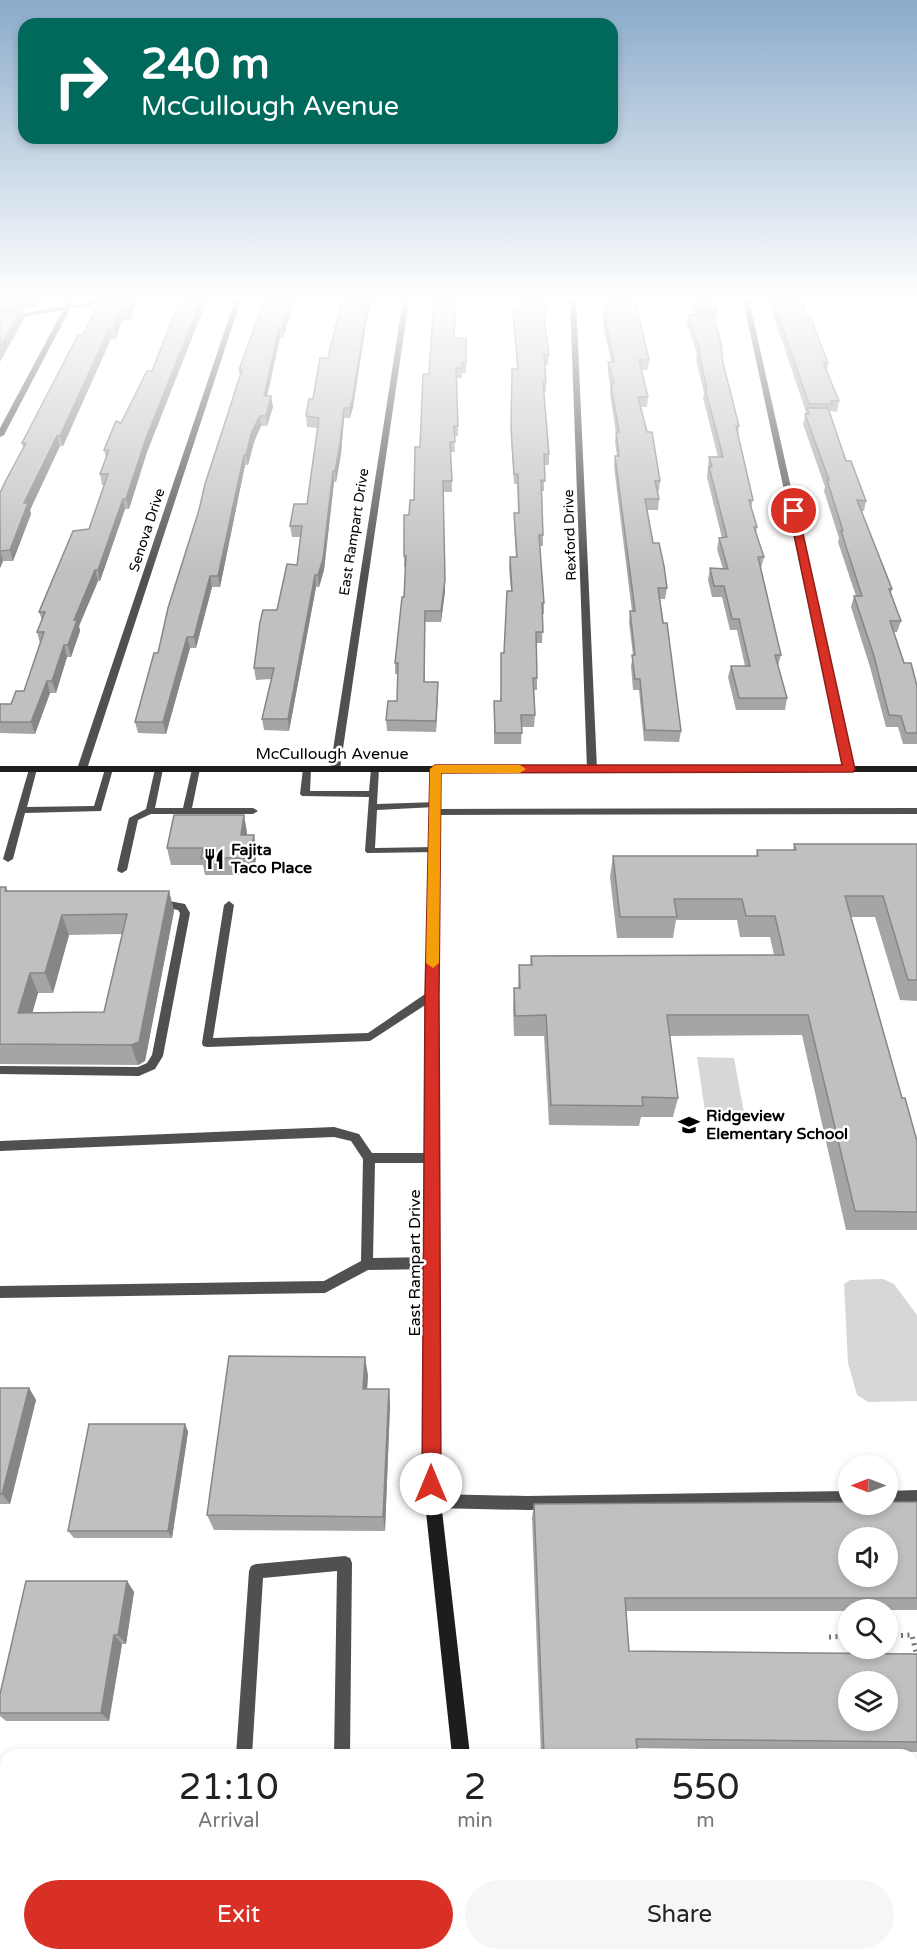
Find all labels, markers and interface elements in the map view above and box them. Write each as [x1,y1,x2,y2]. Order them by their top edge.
text: 240 m [141,39,270,90]
icon: right [42,42,120,120]
text: McCullough Avenue [141,90,399,123]
street label: East Rampart Drive [336,467,372,597]
pin [768,485,819,536]
street label: Senova Drive [126,486,169,574]
street label: Rexford Drive [560,489,580,581]
icon: arrive [777,494,810,527]
street label: McCullough Avenue [256,744,408,764]
place label: Fajita Taco Place [230,840,312,878]
restaurant icon: Fajita Taco Place [202,847,226,871]
place label: Ridgeview Elementary School [706,1106,848,1144]
school or university icon: Ridgeview Elementary School [677,1113,701,1137]
street label: East Rampart Drive [405,1190,425,1336]
position arrow [399,1452,463,1516]
north arrow [838,1455,898,1515]
map controls [838,1455,898,1731]
button: sound [838,1527,898,1587]
button: search [838,1599,898,1659]
button: layers [838,1671,898,1731]
text: 21:10 [179,1766,279,1809]
text: 2 [464,1766,486,1809]
text: 550 [671,1766,739,1809]
text: Arrival [198,1809,260,1833]
text: min [457,1809,493,1833]
text: m [696,1809,715,1833]
button: Exit [24,1880,453,1949]
button: Share [465,1880,894,1949]

